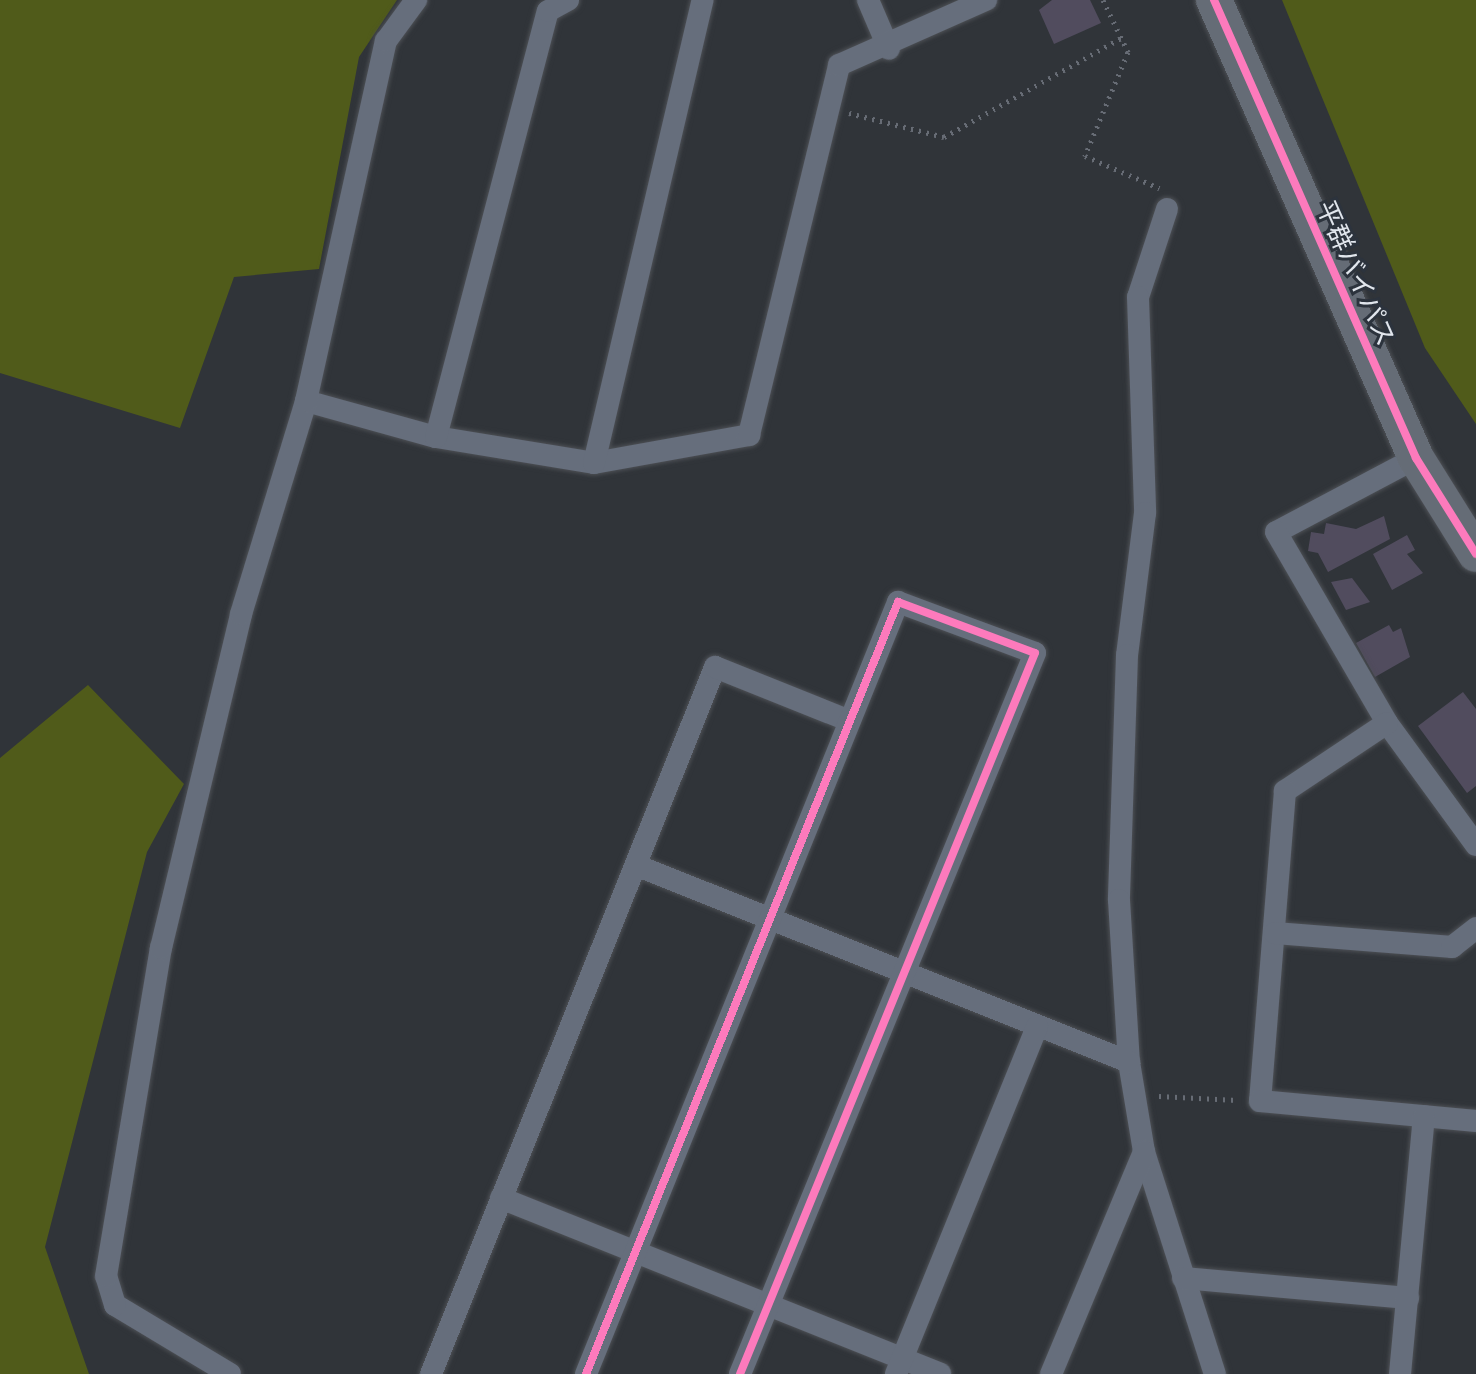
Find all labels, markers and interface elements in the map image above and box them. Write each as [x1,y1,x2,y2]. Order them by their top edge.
street label: 平群バイパス [1310,195,1402,351]

